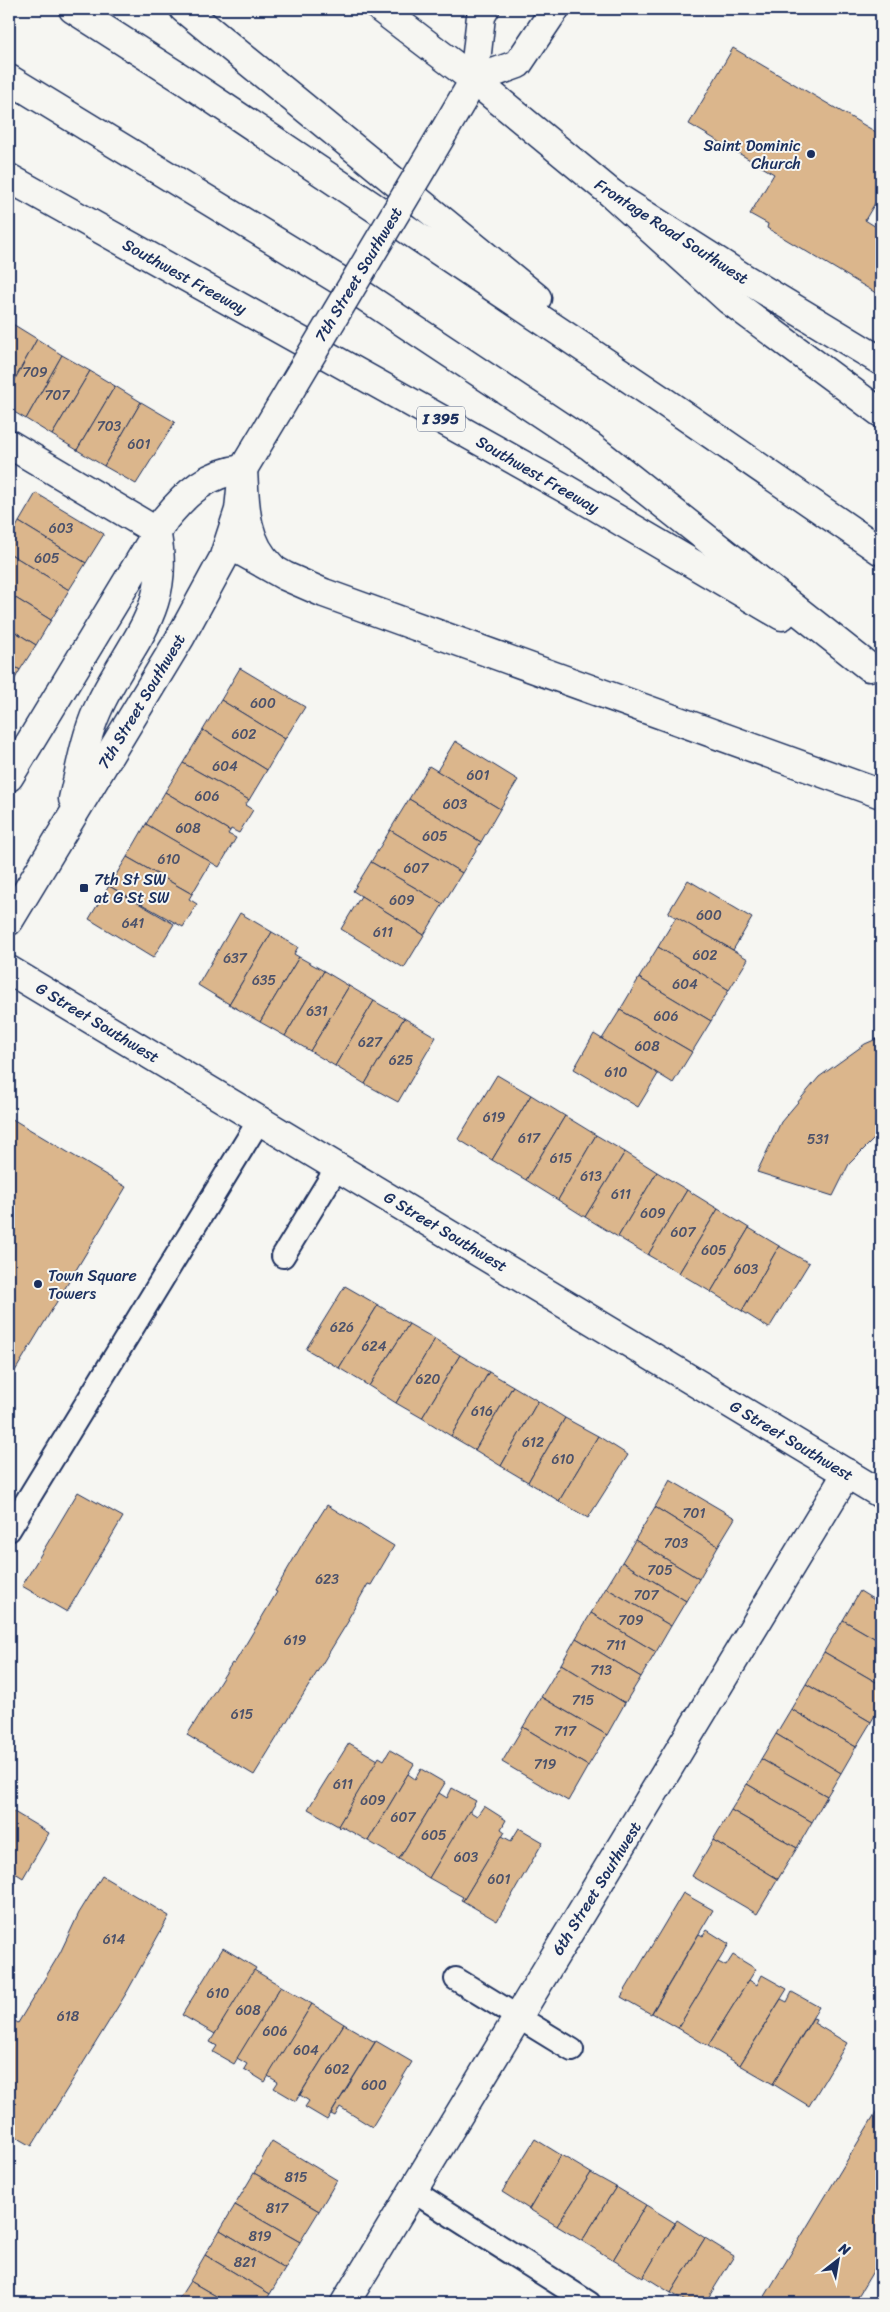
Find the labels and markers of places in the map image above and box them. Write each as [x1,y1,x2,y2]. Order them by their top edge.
place label: Saint Dominic Church [704,131,801,178]
marker: Saint Dominic Church [805,148,817,160]
place label: 7th St SW at G St SW [94,865,170,912]
marker: 7th St SW at G St SW [78,882,90,894]
place label: Town Square Towers [48,1261,137,1308]
marker: Town Square Towers [32,1278,44,1290]

